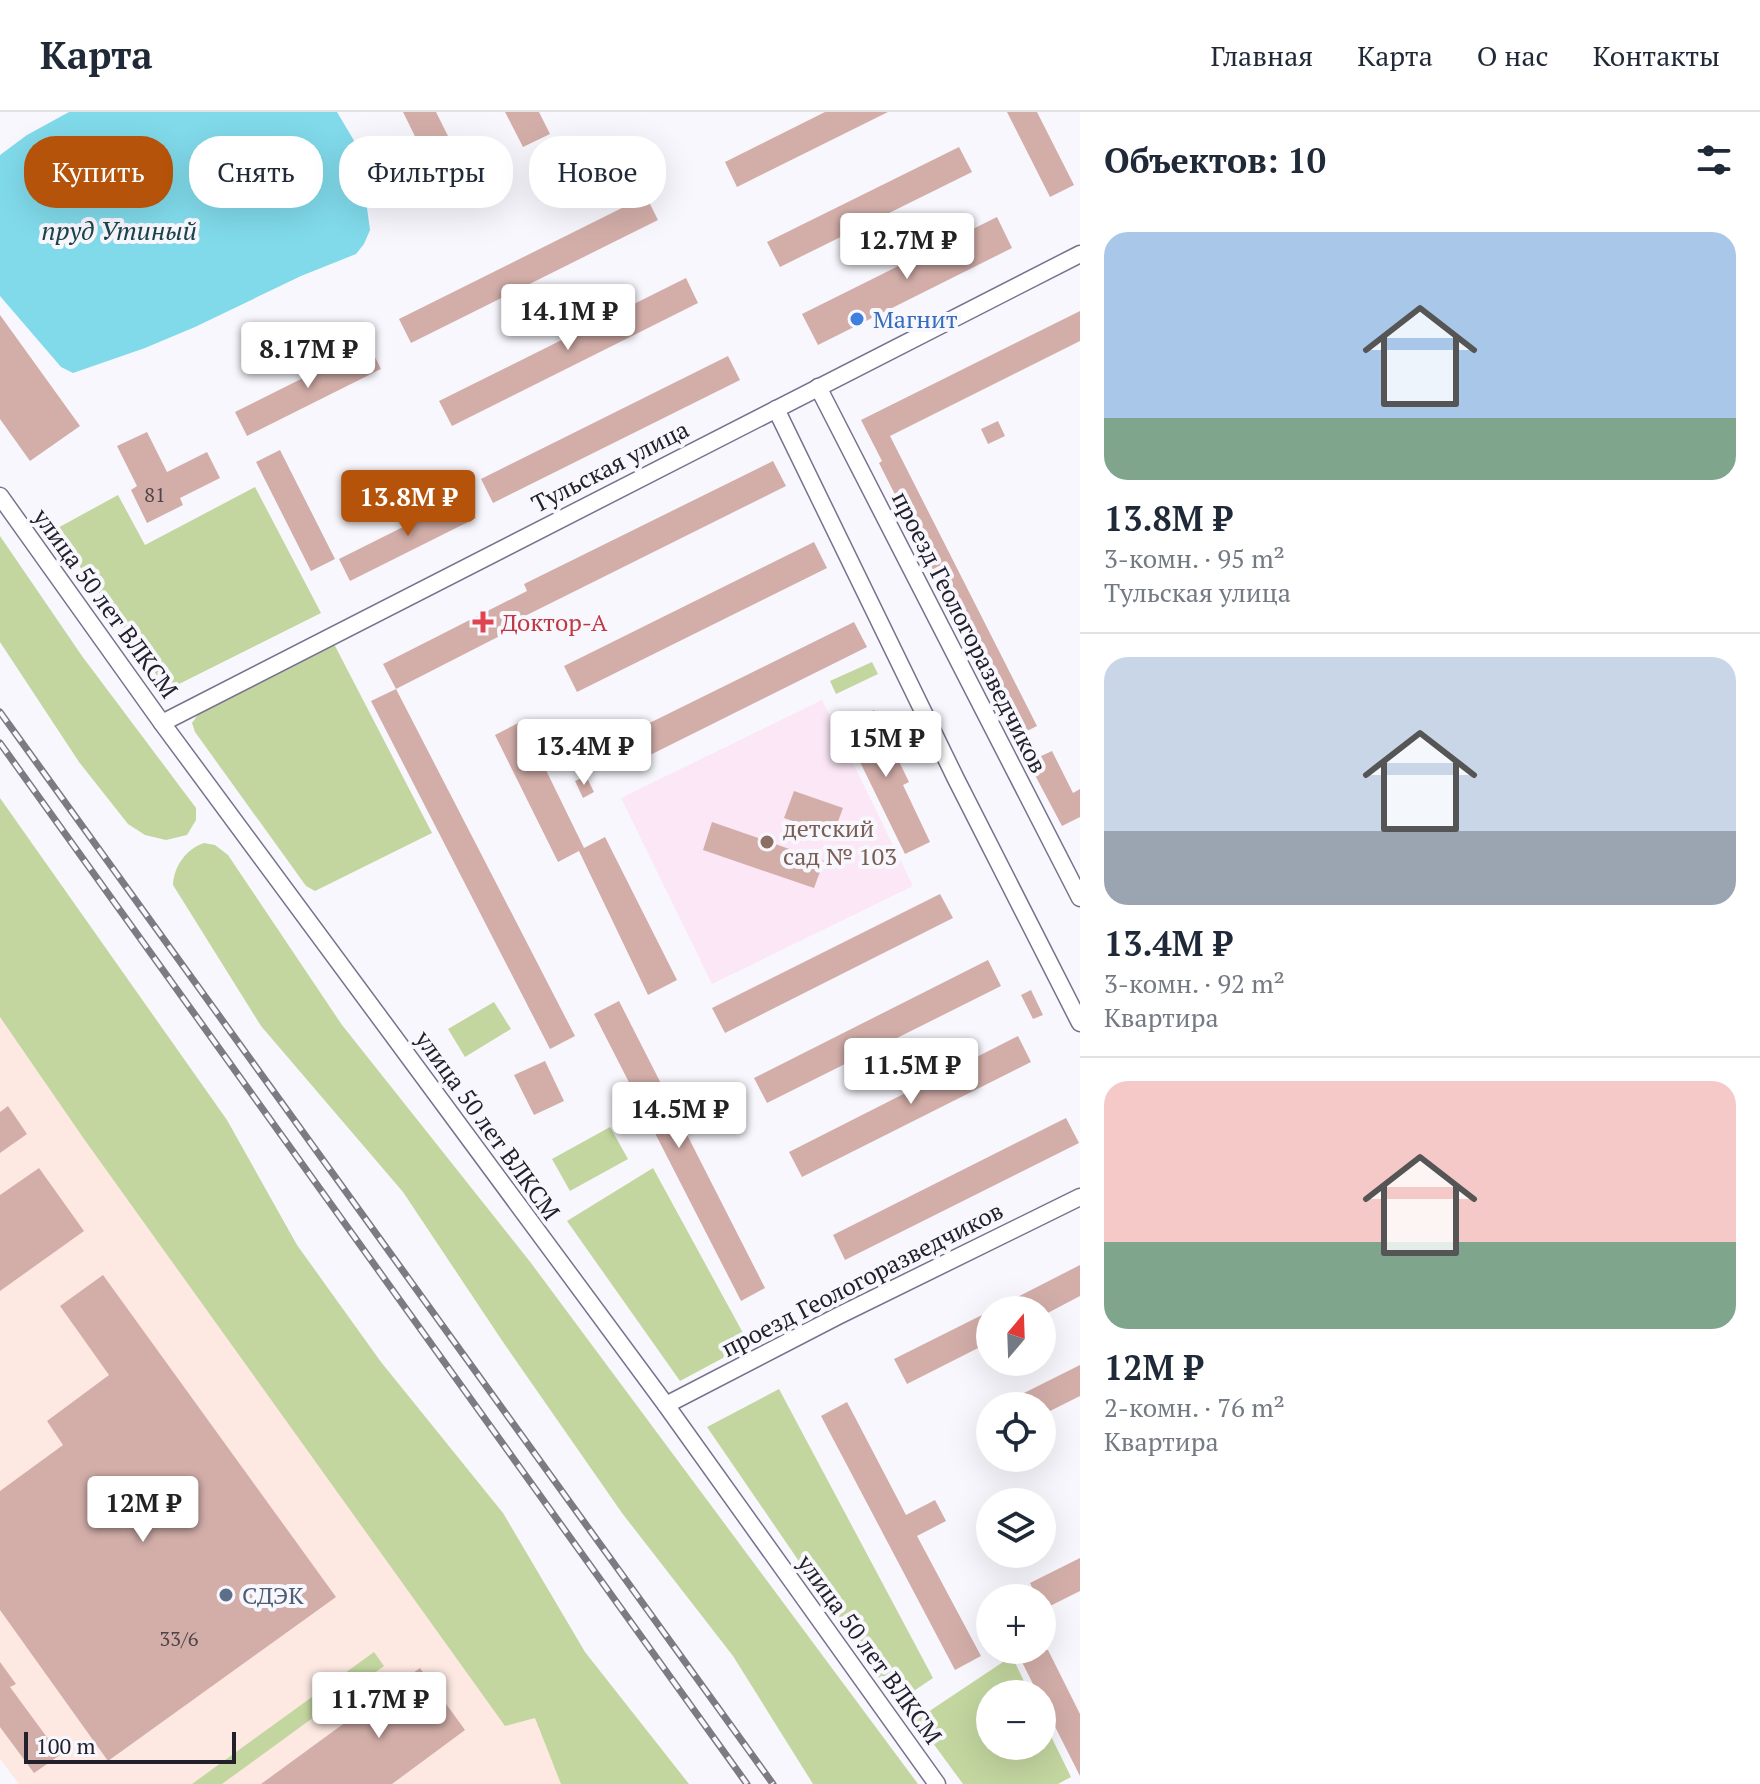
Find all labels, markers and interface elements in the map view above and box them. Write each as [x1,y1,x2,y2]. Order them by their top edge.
text: Карта [40,30,153,80]
text: Главная [1210,37,1313,74]
text: Карта [1357,37,1433,74]
text: О нас [1477,37,1549,74]
text: Контакты [1593,37,1720,74]
chip: Купить [24,136,173,208]
chip: Снять [189,136,323,208]
chip: Фильтры [339,136,513,208]
chip: Новое [529,136,666,208]
text: Объектов: 10 [1104,138,1326,183]
icon: filters [1692,138,1736,182]
water label: пруд Утиный [41,213,197,247]
pin: 12.7M ₽ [833,213,981,281]
text: 12.7M ₽ [858,222,956,256]
pin: 14.1M ₽ [494,284,642,352]
icon: home [1348,284,1492,428]
text: 14.1M ₽ [519,293,617,327]
place label: Магнит [873,303,958,335]
marker: Магнит [848,310,866,328]
pin: 8.17M ₽ [234,322,382,390]
text: 8.17M ₽ [259,331,357,365]
street label: Тульская улица [526,413,694,519]
pin: 13.8M ₽ [334,470,482,538]
text: 13.8M ₽ [359,479,457,513]
house number: 81 [144,481,166,508]
street label: проезд Геологоразведчиков [885,486,1055,778]
text: 13.8M ₽ [1104,496,1232,541]
street label: улица 50 лет ВЛКСМ [26,501,186,704]
text: 3-комн. · 95 m² [1104,541,1285,575]
text: Тульская улица [1104,575,1291,609]
place label: Доктор-А [501,606,608,638]
marker: Доктор-А [472,611,494,633]
icon: home [1348,709,1492,853]
pin: 15M ₽ [830,711,942,779]
pin: 13.4M ₽ [510,719,658,787]
text: 15M ₽ [848,720,924,754]
text: 13.4M ₽ [535,728,633,762]
place label: детский сад № 103 [783,812,897,872]
marker: детский сад № 103 [758,833,776,851]
text: 13.4M ₽ [1104,921,1232,966]
text: 3-комн. · 92 m² [1104,966,1285,1000]
text: Квартира [1104,1000,1219,1034]
street label: улица 50 лет ВЛКСМ [408,1023,568,1226]
pin: 11.5M ₽ [837,1038,985,1106]
text: 11.5M ₽ [862,1047,960,1081]
pin: 14.5M ₽ [605,1082,753,1150]
text: 14.5M ₽ [630,1091,728,1125]
icon: home [1348,1133,1492,1277]
street label: проезд Геологоразведчиков [716,1194,1008,1364]
north arrow [976,1296,1056,1376]
map controls [976,1296,1056,1760]
text: 12M ₽ [1104,1345,1202,1390]
text: 2-комн. · 76 m² [1104,1390,1285,1424]
button: locate [976,1392,1056,1472]
text: Квартира [1104,1424,1219,1458]
pin: 12M ₽ [87,1476,199,1544]
text: 12M ₽ [105,1485,181,1519]
button: layers [976,1488,1056,1568]
street label: улица 50 лет ВЛКСМ [790,1547,950,1750]
place label: СДЭК [242,1579,304,1611]
button: + [976,1584,1056,1664]
marker: СДЭК [217,1586,235,1604]
house number: 33/6 [160,1625,199,1652]
pin: 11.7M ₽ [305,1672,453,1740]
button: − [976,1680,1056,1760]
text: 11.7M ₽ [330,1681,428,1715]
scale bar [24,1728,236,1764]
text: 100 m [36,1731,96,1760]

